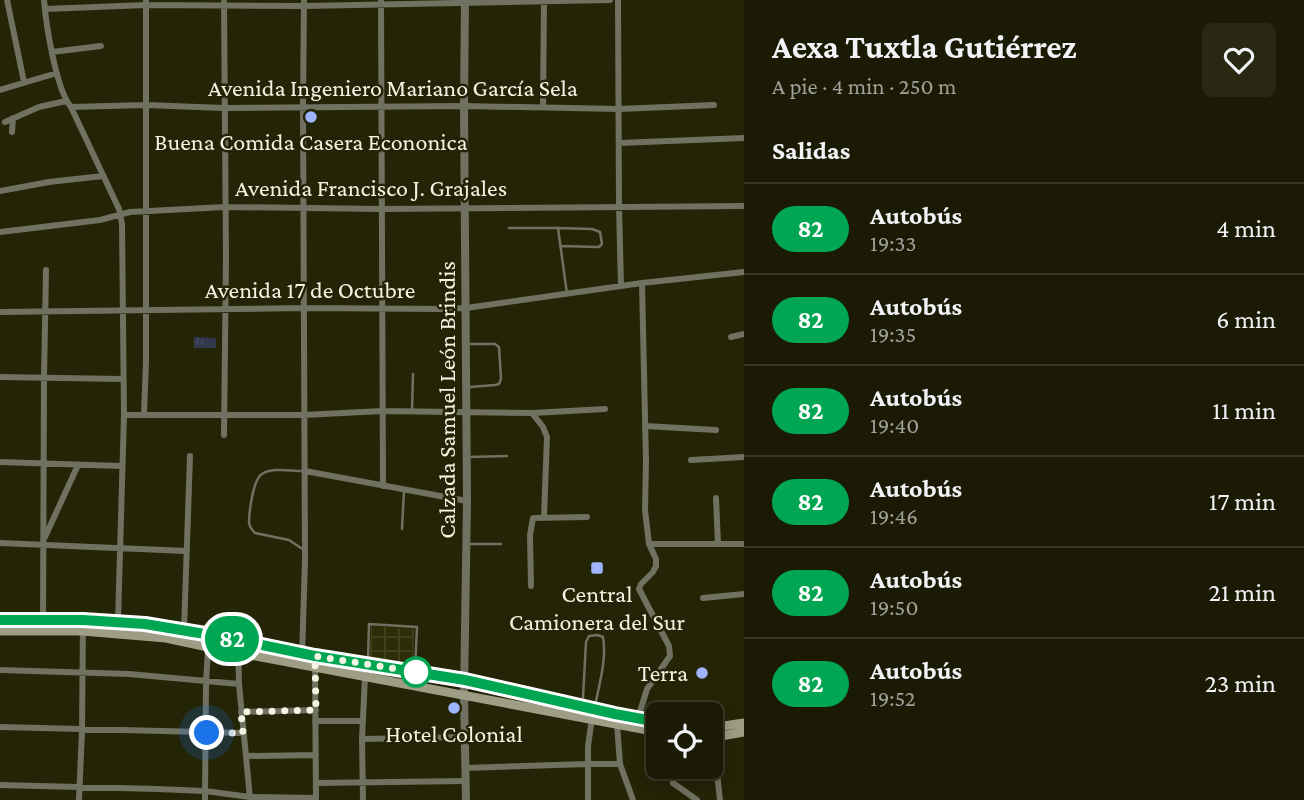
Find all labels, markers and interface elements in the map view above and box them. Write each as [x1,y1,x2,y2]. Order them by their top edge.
button: heart [1202,23,1276,97]
text: Aexa Tuxtla Gutiérrez [772,28,1077,65]
text: A pie · 4 min · 250 m [772,73,956,99]
street label: Avenida Ingeniero Mariano García Sela [208,74,578,101]
marker: Buena Comida Casera Econonica [303,109,319,125]
place label: Buena Comida Casera Econonica [154,128,468,155]
text: Salidas [772,136,850,165]
street label: Avenida Francisco J. Grajales [235,174,507,201]
text: Autobús [870,201,962,230]
text: 4 min [1216,214,1276,243]
text: 82 [797,215,824,242]
text: 19:33 [870,230,916,256]
street label: Calzada Samuel León Brindis [433,261,460,539]
street label: Avenida 17 de Octubre [205,276,415,303]
text: Autobús [870,292,962,321]
text: 6 min [1216,305,1276,334]
text: 82 [797,306,824,333]
text: 19:35 [870,321,916,347]
text: Autobús [870,383,962,412]
text: 11 min [1212,396,1276,425]
text: 82 [797,397,824,424]
text: 19:40 [870,412,919,438]
text: Autobús [870,474,962,503]
text: 17 min [1209,487,1276,516]
text: 82 [797,488,824,515]
text: 19:46 [870,503,918,529]
marker: Central Camionera del Sur [589,560,605,576]
text: Autobús [870,565,962,594]
text: 21 min [1208,578,1276,607]
text: 82 [797,579,824,606]
place label: Central Camionera del Sur [509,580,686,635]
text: 19:50 [870,594,918,620]
line badge: 82 [201,616,264,662]
text: 82 [219,625,245,652]
text: Autobús [870,656,962,685]
unlabelled marker [401,657,431,687]
place label: Terra [638,659,688,686]
marker: Terra [694,665,710,681]
text: 23 min [1205,669,1276,698]
text: 82 [797,670,824,697]
text: 19:52 [870,685,916,711]
marker: Hotel Colonial [446,700,462,716]
map controls [646,702,723,779]
button: locate [646,702,723,779]
your location [189,715,224,750]
place label: Hotel Colonial [385,720,523,747]

